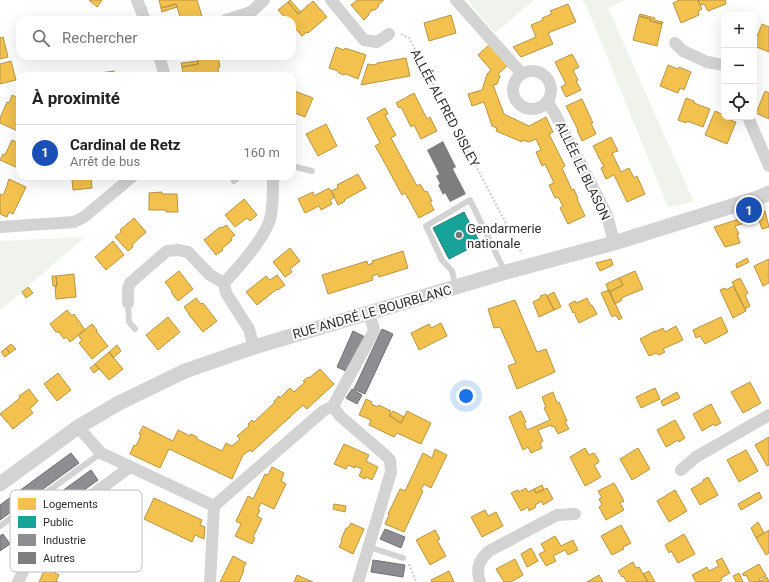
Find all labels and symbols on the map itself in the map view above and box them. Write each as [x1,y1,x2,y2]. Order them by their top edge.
street label: ALLÉE ALFRED SISLEY [408,46,483,170]
street label: ALLÉE LE BLASON [553,119,613,223]
pin: 1 [736,195,762,225]
place label: Gendarmerie nationale [467,221,542,251]
marker: Gendarmerie nationale [454,230,464,240]
street label: RUE ANDRÉ LE BOURBLANC [291,282,453,342]
your location [456,386,476,406]
legend [10,490,142,572]
text: Logements [43,498,98,511]
text: Public [43,516,74,529]
text: Industrie [43,534,86,547]
text: Autres [43,552,75,565]

